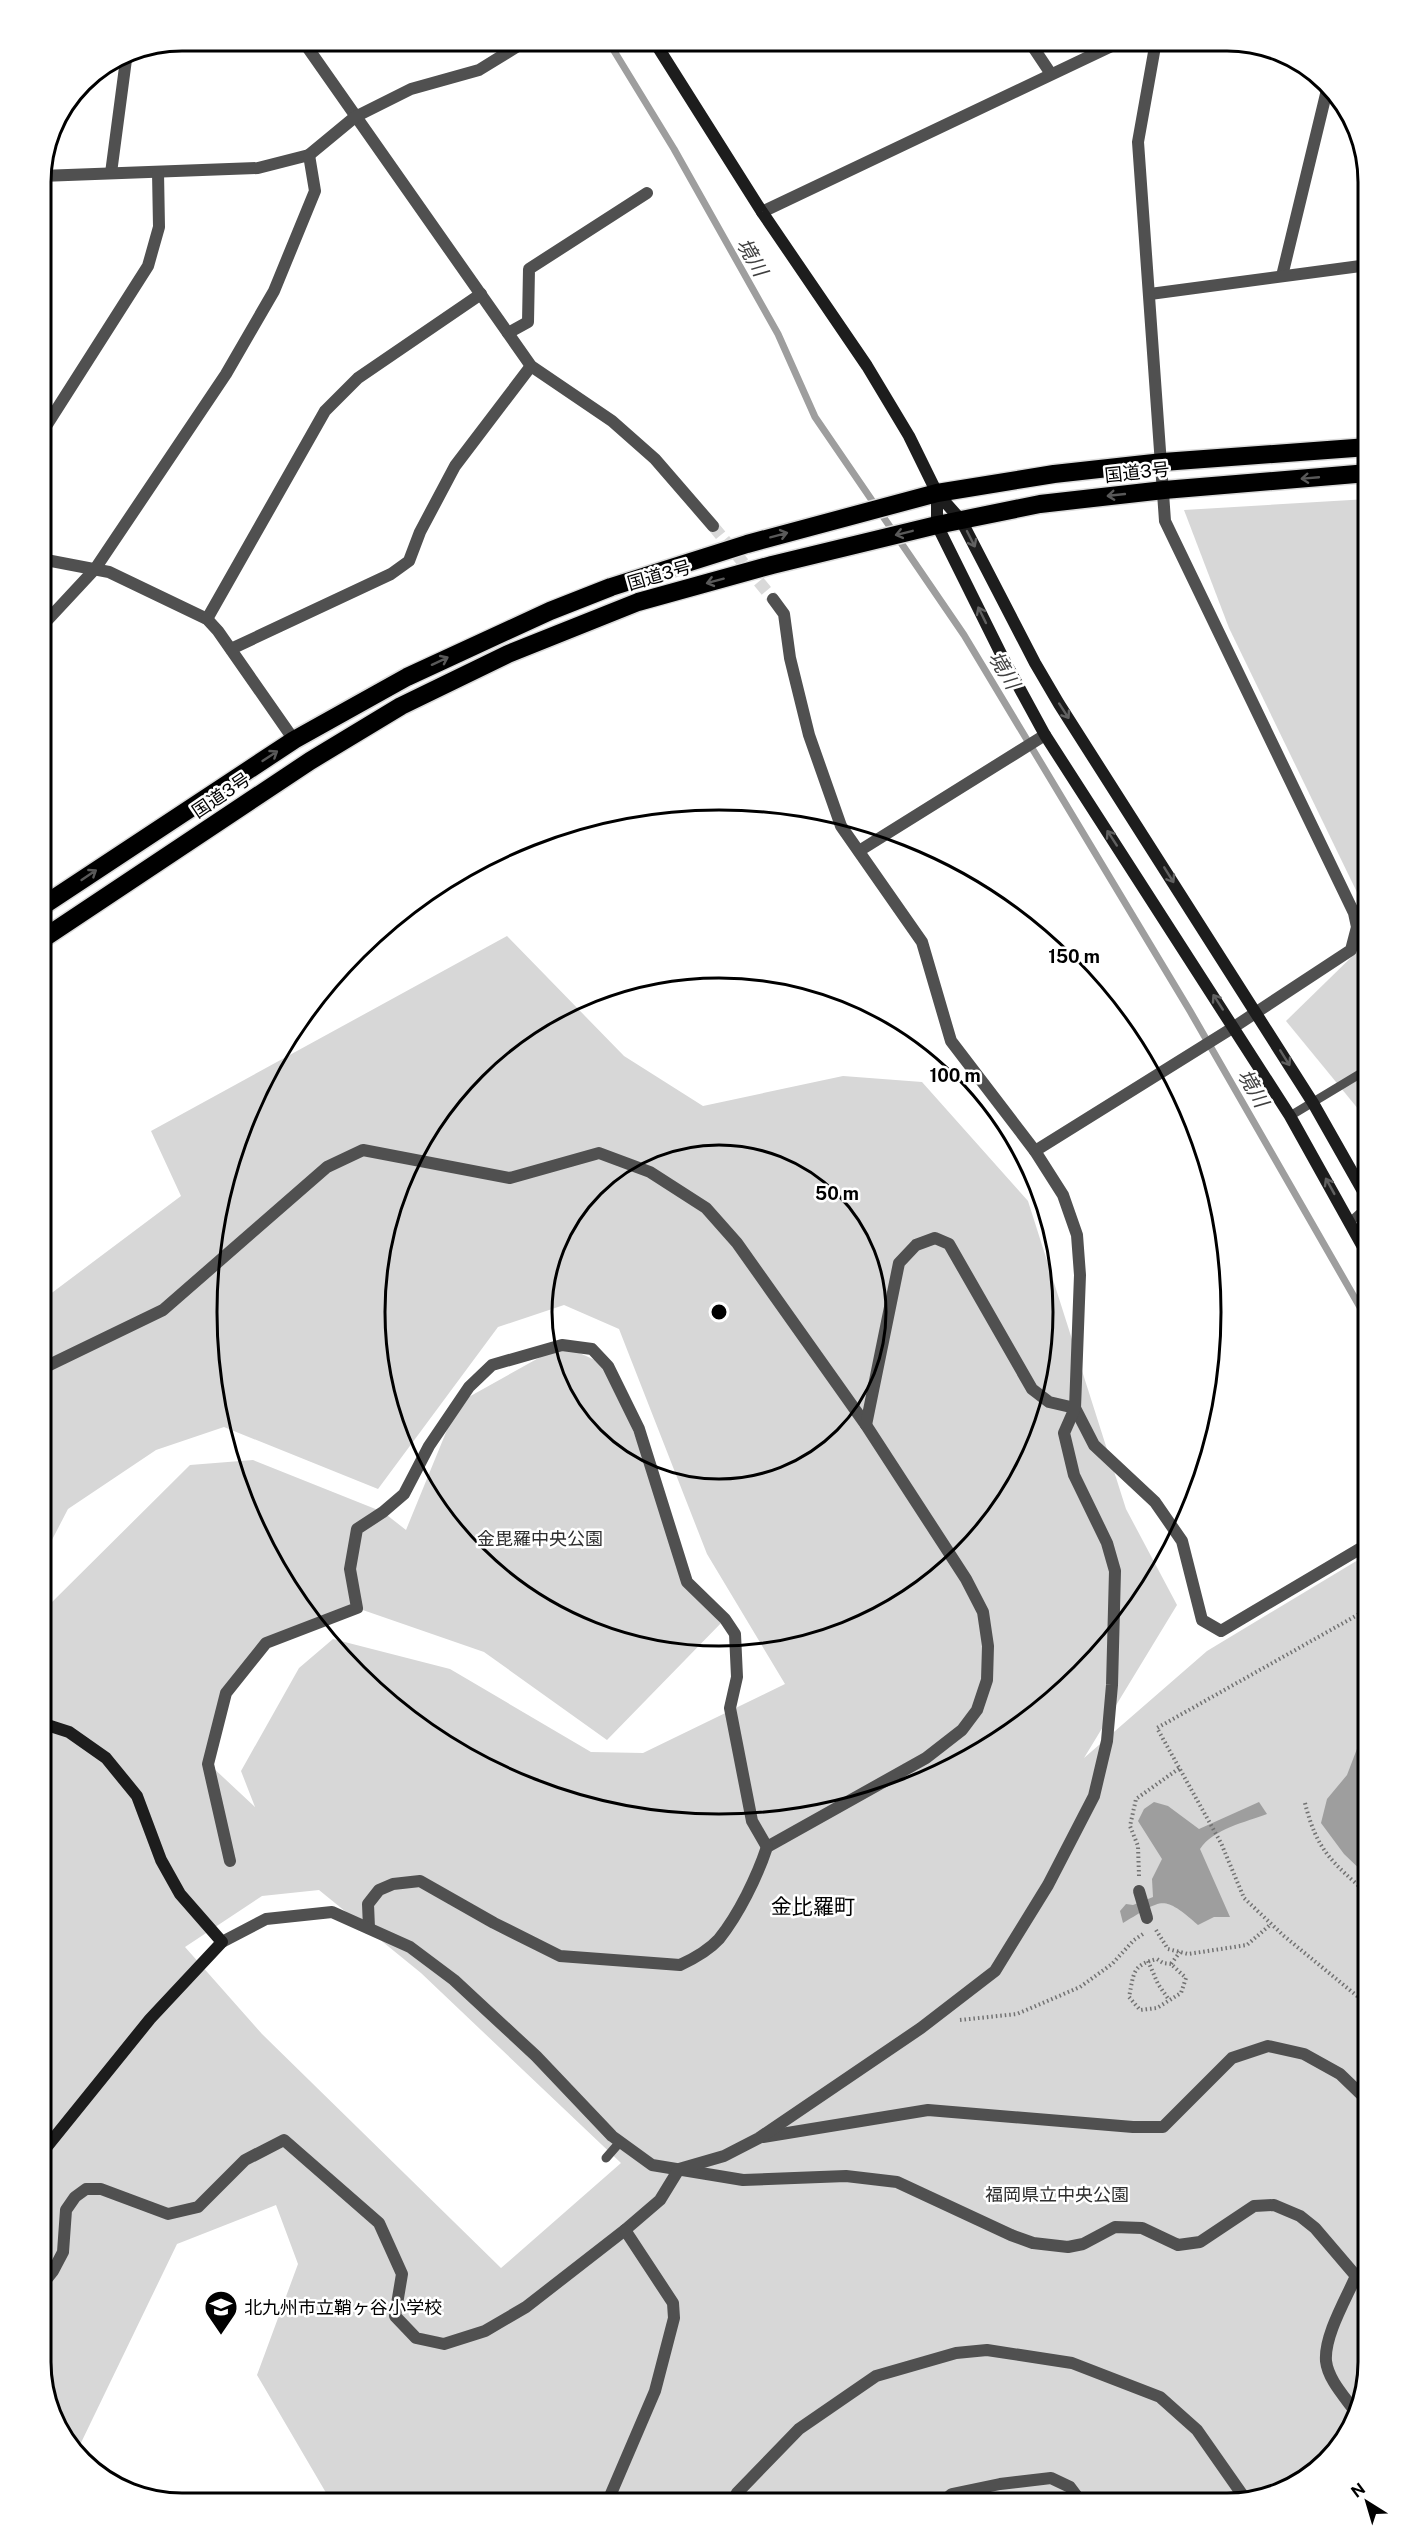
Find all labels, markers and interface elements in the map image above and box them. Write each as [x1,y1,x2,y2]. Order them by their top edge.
water label: 境川 [732,234,773,282]
street label: 国道3号 [1103,458,1171,486]
one-way arrow [1301,472,1321,483]
one-way arrow [1107,490,1126,501]
one-way arrow [894,527,913,539]
one-way arrow [770,529,789,540]
one-way arrow [966,530,978,548]
street label: 国道3号 [625,556,693,594]
one-way arrow [705,576,724,587]
one-way arrow [976,607,987,625]
water label: 境川 [983,647,1026,695]
one-way arrow [430,655,448,667]
one-way arrow [1058,702,1070,719]
one-way arrow [261,750,277,762]
street label: 国道3号 [188,768,254,822]
one-way arrow [1105,830,1117,847]
one-way arrow [1163,866,1175,883]
one-way arrow [80,869,97,881]
text: 150 m [1048,946,1100,967]
one-way arrow [1211,994,1223,1011]
one-way arrow [1278,1049,1291,1066]
text: 100 m [929,1065,981,1086]
water label: 境川 [1233,1065,1274,1113]
one-way arrow [1323,1178,1335,1195]
text: 50 m [815,1183,859,1204]
centre of rings [709,1302,729,1322]
park label: 金毘羅中央公園 [477,1528,603,1549]
district label: 金比羅町 [771,1894,855,1919]
park label: 福岡県立中央公園 [985,2184,1129,2205]
school or university icon: 北九州市立鞘ヶ谷小学校 [203,2289,239,2336]
place label: 北九州市立鞘ヶ谷小学校 [244,2297,442,2318]
north arrow [1337,2472,1397,2532]
text: N [1348,2479,1369,2502]

